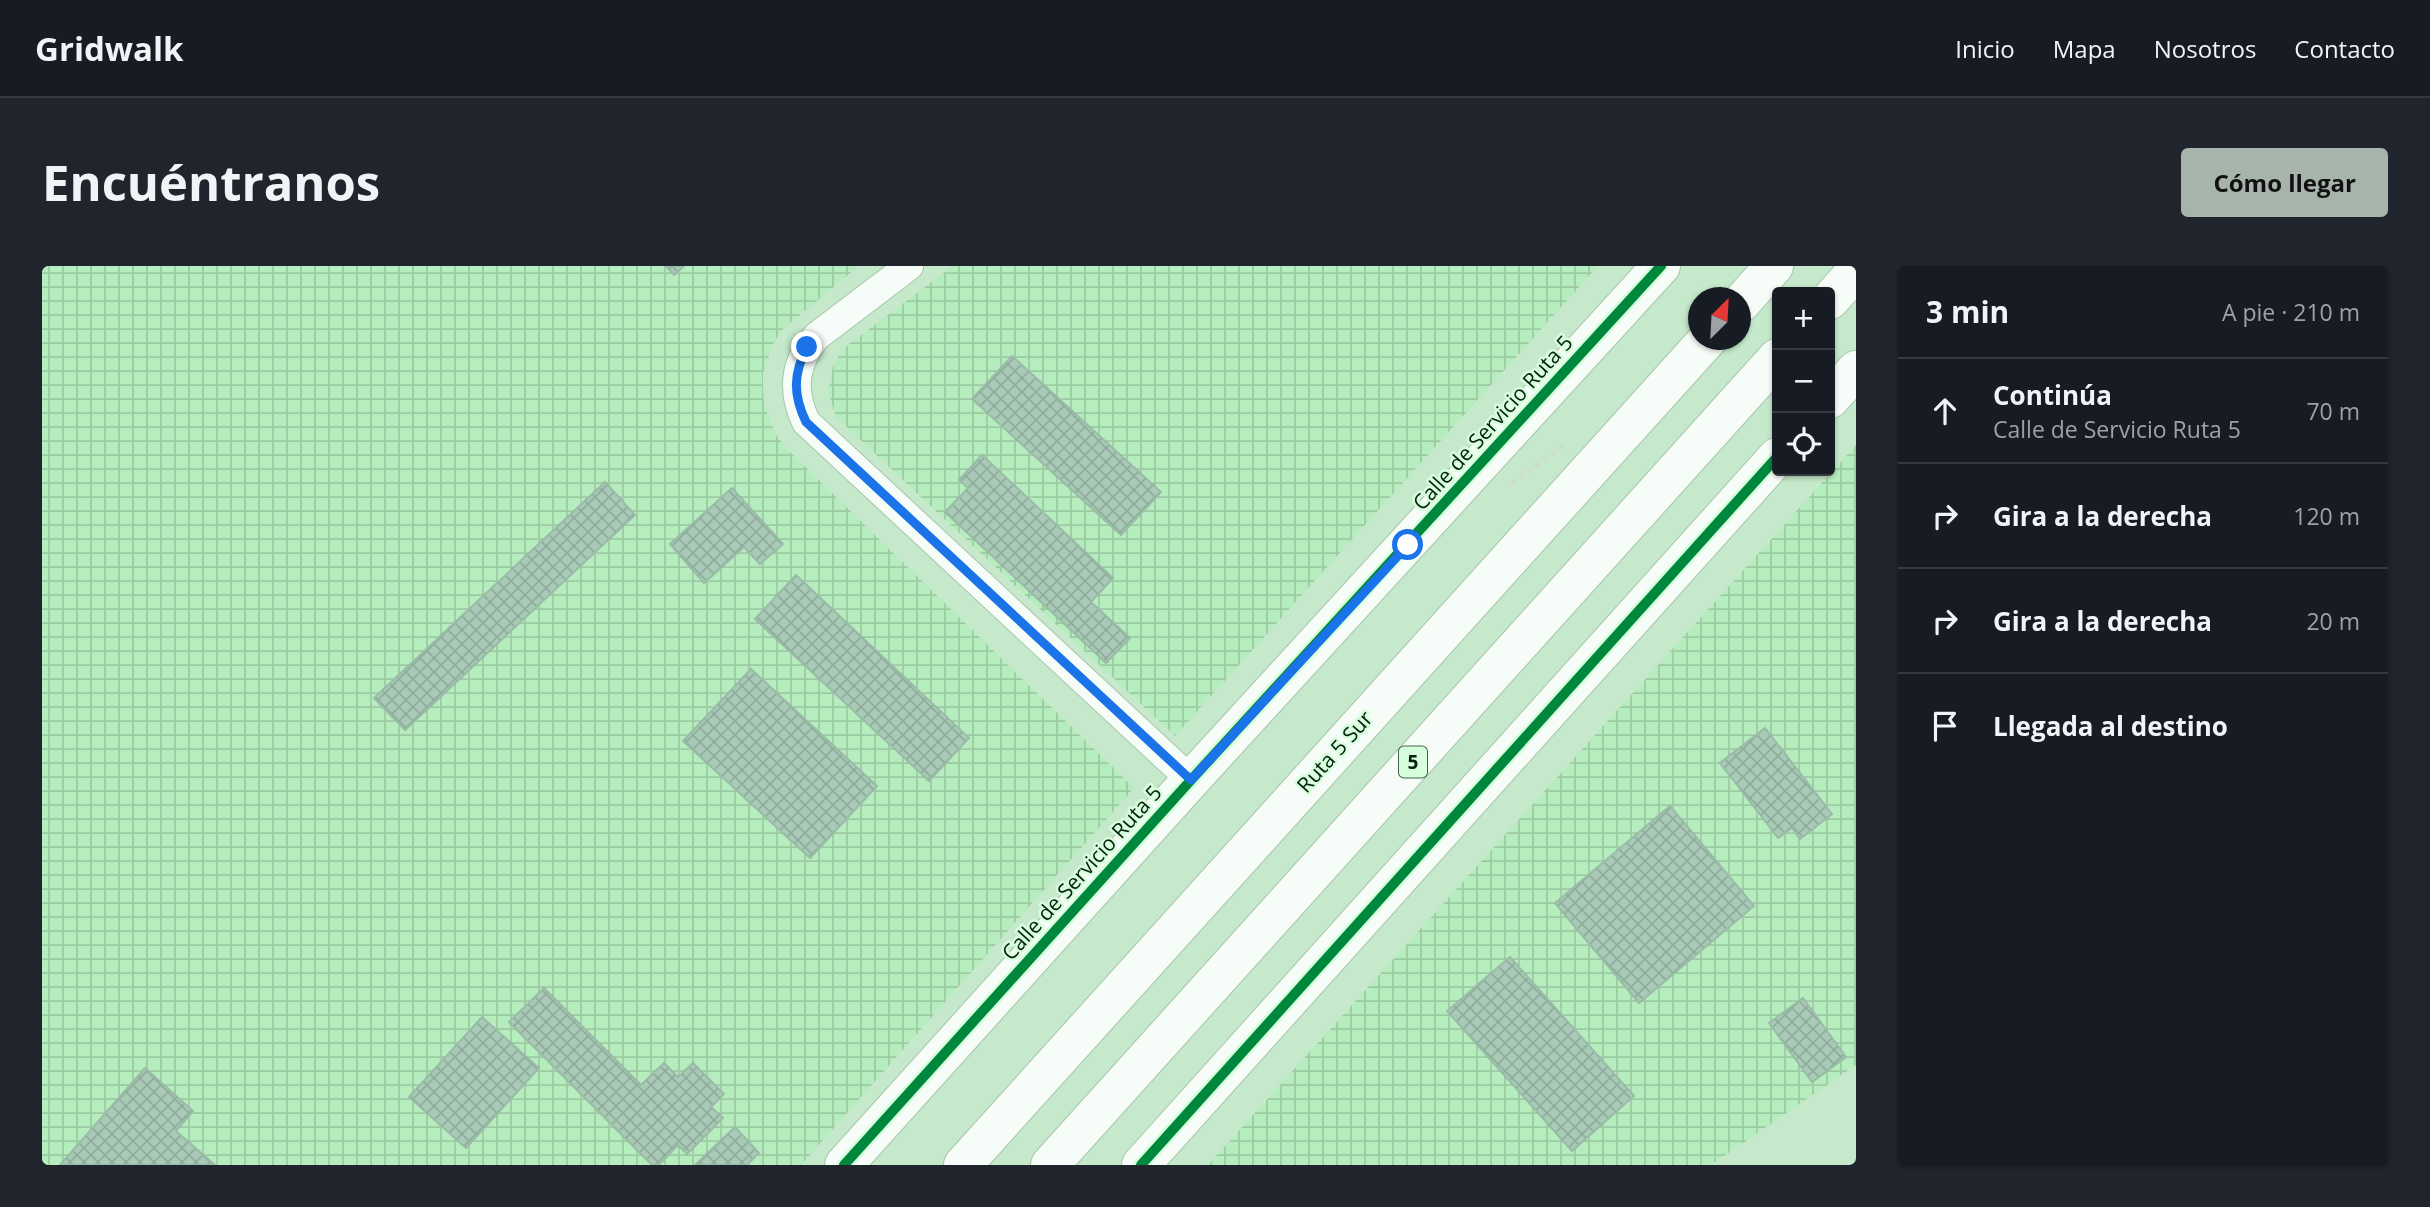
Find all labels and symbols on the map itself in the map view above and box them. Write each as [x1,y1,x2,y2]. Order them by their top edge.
north arrow [1688,287,1751,350]
street label: Calle de Servicio Ruta 5 [1406,329,1578,516]
route end [791,331,822,362]
route start [1392,529,1423,560]
street label: Ruta 5 Sur [1290,704,1379,798]
road number: 5 [1399,747,1427,778]
street label: Calle de Servicio Ruta 5 [995,779,1167,966]

